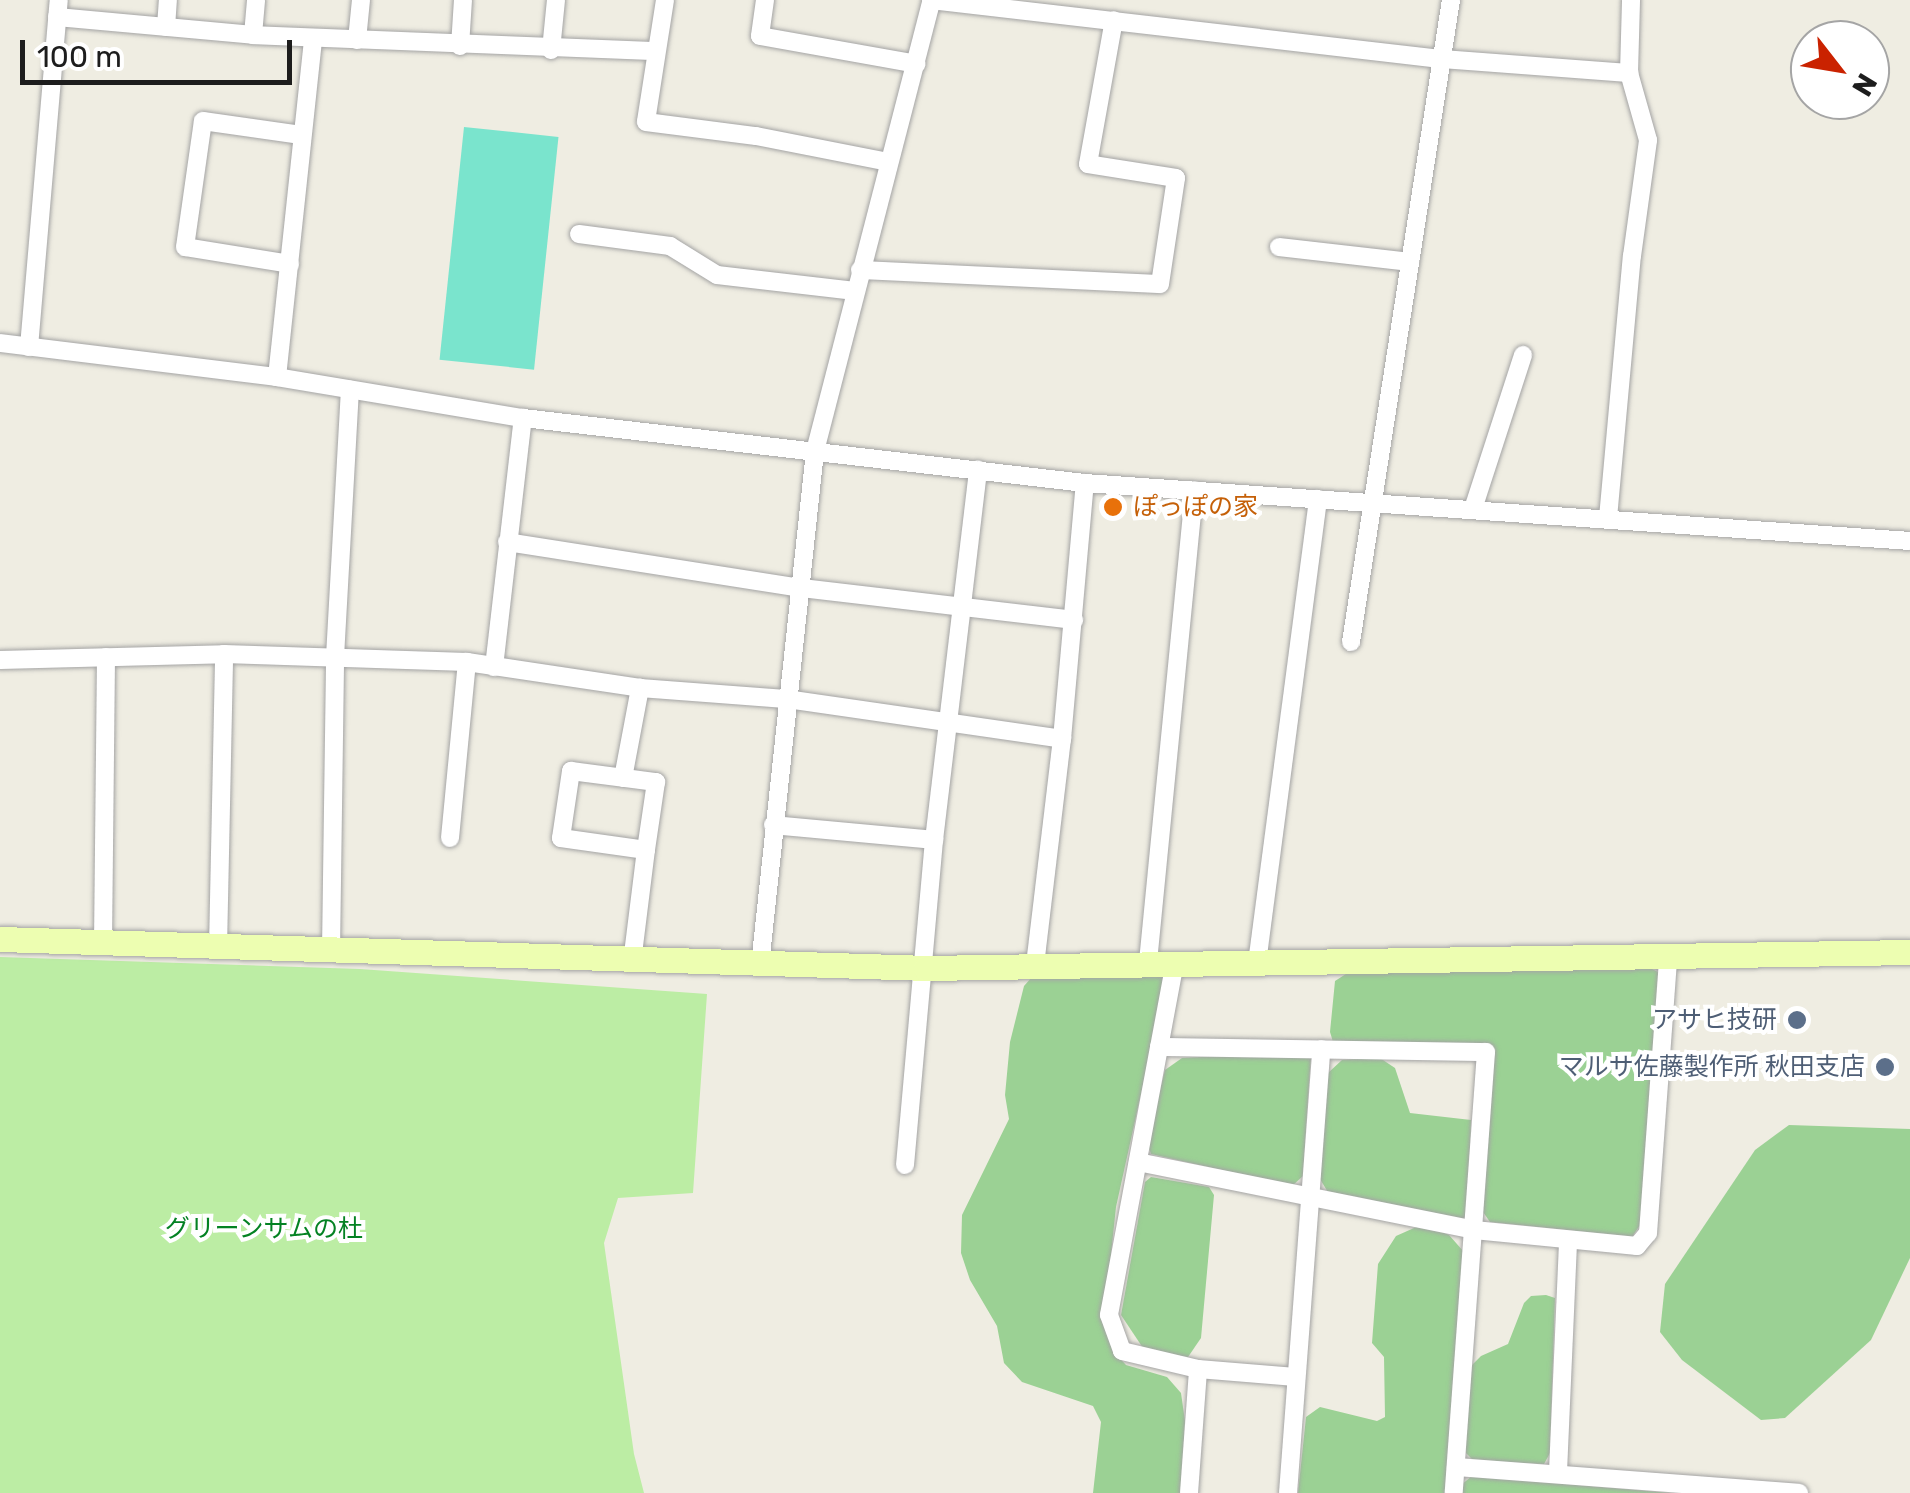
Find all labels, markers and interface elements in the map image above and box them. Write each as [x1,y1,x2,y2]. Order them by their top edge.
scale bar [25,20,298,82]
north arrow [1790,20,1890,120]
text: 100 m [37,39,122,75]
text: N [1845,68,1884,102]
place label: ぽっぽの家 [1133,492,1258,522]
marker: ぽっぽの家 [1102,496,1124,518]
place label: アサヒ技研 [1652,1005,1777,1035]
marker: アサヒ技研 [1786,1009,1808,1031]
place label: マルサ佐藤製作所 秋田支店 [1559,1052,1865,1082]
marker: マルサ佐藤製作所 秋田支店 [1874,1056,1896,1078]
park label: グリーンサムの杜 [164,1214,364,1244]

